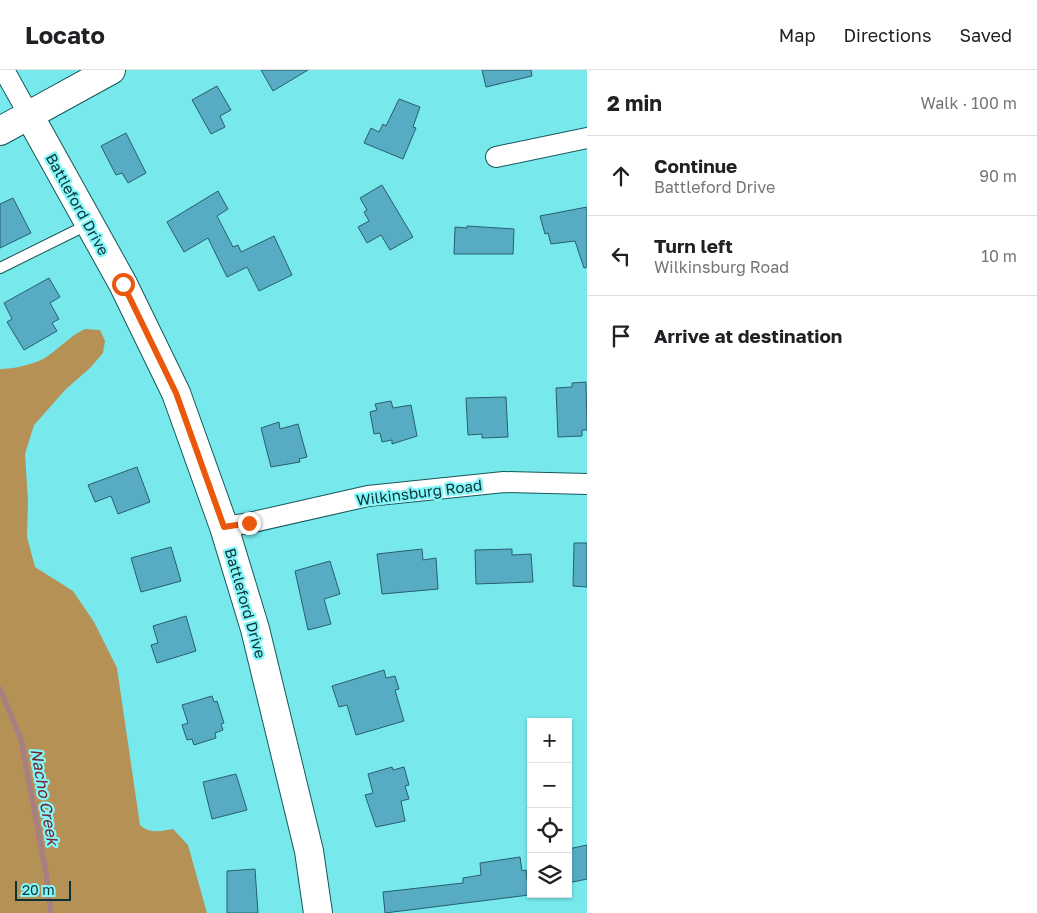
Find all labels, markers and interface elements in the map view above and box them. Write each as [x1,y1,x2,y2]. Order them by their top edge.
text: Locato [25,20,105,49]
text: Map [779,24,815,46]
text: Directions [843,24,931,46]
text: Saved [959,24,1012,46]
text: 2 min [607,90,662,116]
text: Walk · 100 m [921,93,1017,113]
street label: Battleford Drive [43,150,114,258]
text: Continue [654,154,737,177]
icon: ahead [607,162,635,190]
text: 90 m [979,166,1017,186]
text: Battleford Drive [654,177,775,197]
text: Turn left [654,234,733,257]
icon: left [607,242,635,270]
text: 10 m [981,246,1017,266]
text: Wilkinsburg Road [654,257,789,277]
route start [112,273,135,296]
icon: arrive [607,322,635,350]
text: Arrive at destination [654,324,842,347]
street label: Wilkinsburg Road [355,475,483,509]
route end [238,512,261,535]
street label: Battleford Drive [222,546,270,660]
map controls [527,718,572,898]
button: + [527,718,572,763]
water label: Nacho Creek [27,747,64,849]
button: − [527,763,572,808]
button: locate [527,808,572,853]
button: layers [527,853,572,898]
scale bar [15,878,71,901]
text: 20 m [22,881,55,898]

